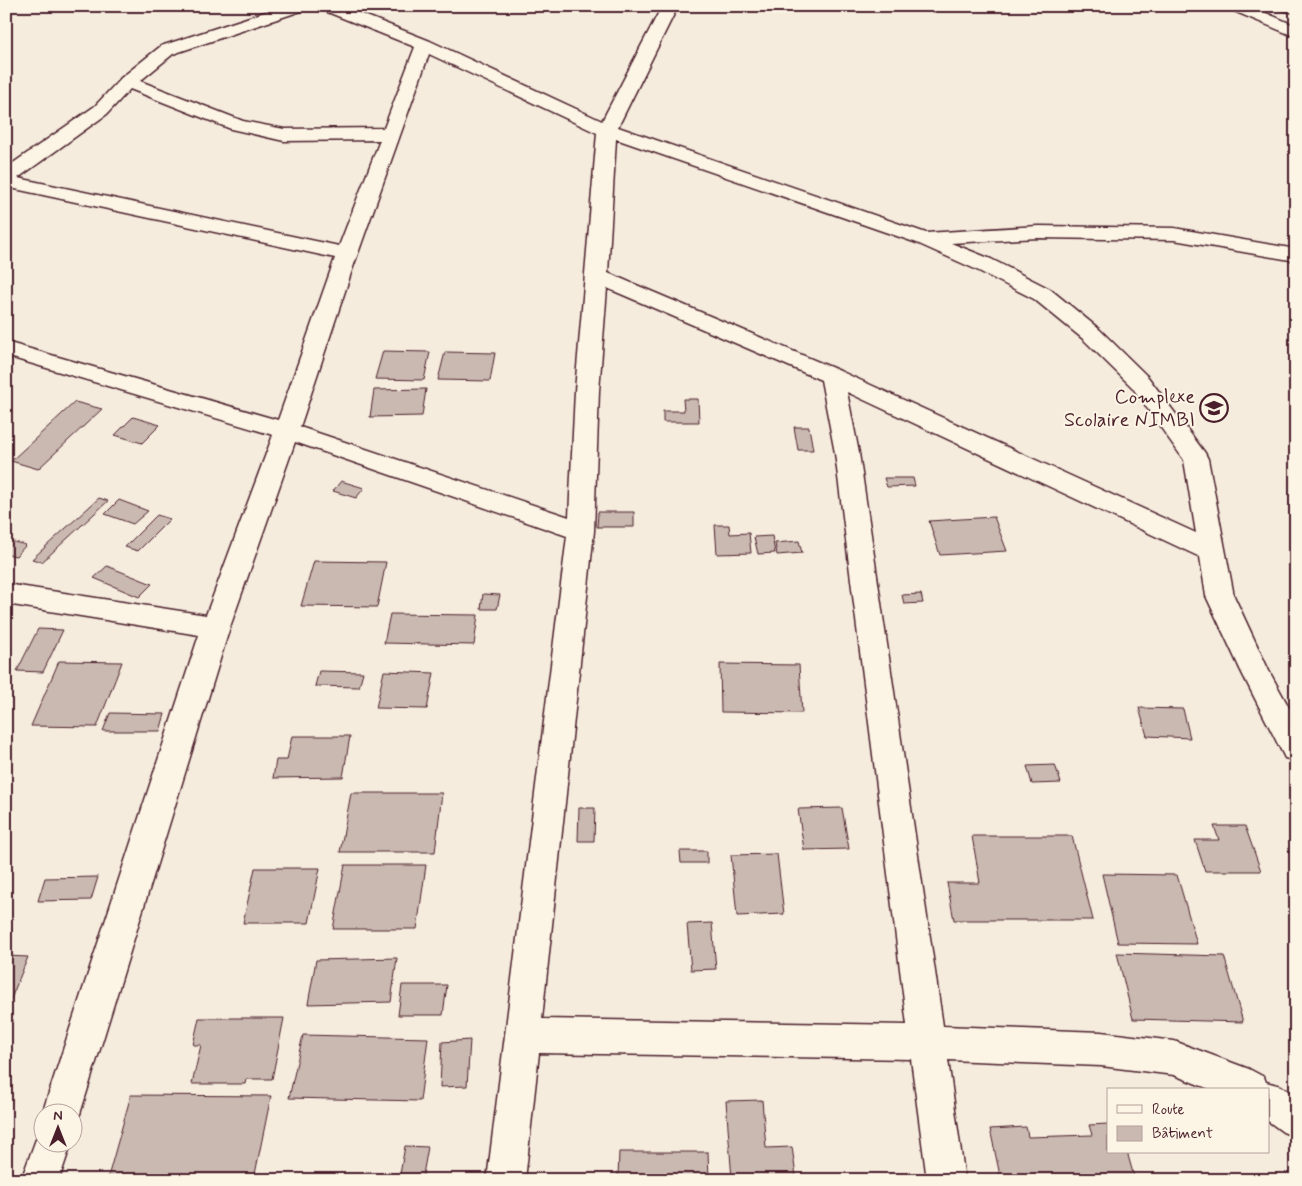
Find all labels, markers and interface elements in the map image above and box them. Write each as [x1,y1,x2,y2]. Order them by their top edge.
place label: Complexe Scolaire NIMBI [1064,384,1195,434]
school or university icon: Complexe Scolaire NIMBI [1199,393,1229,423]
legend [1107,1088,1270,1154]
text: Route [1152,1100,1185,1120]
north arrow [32,1104,82,1154]
text: N [53,1107,63,1125]
text: Bâtiment [1152,1124,1213,1144]

